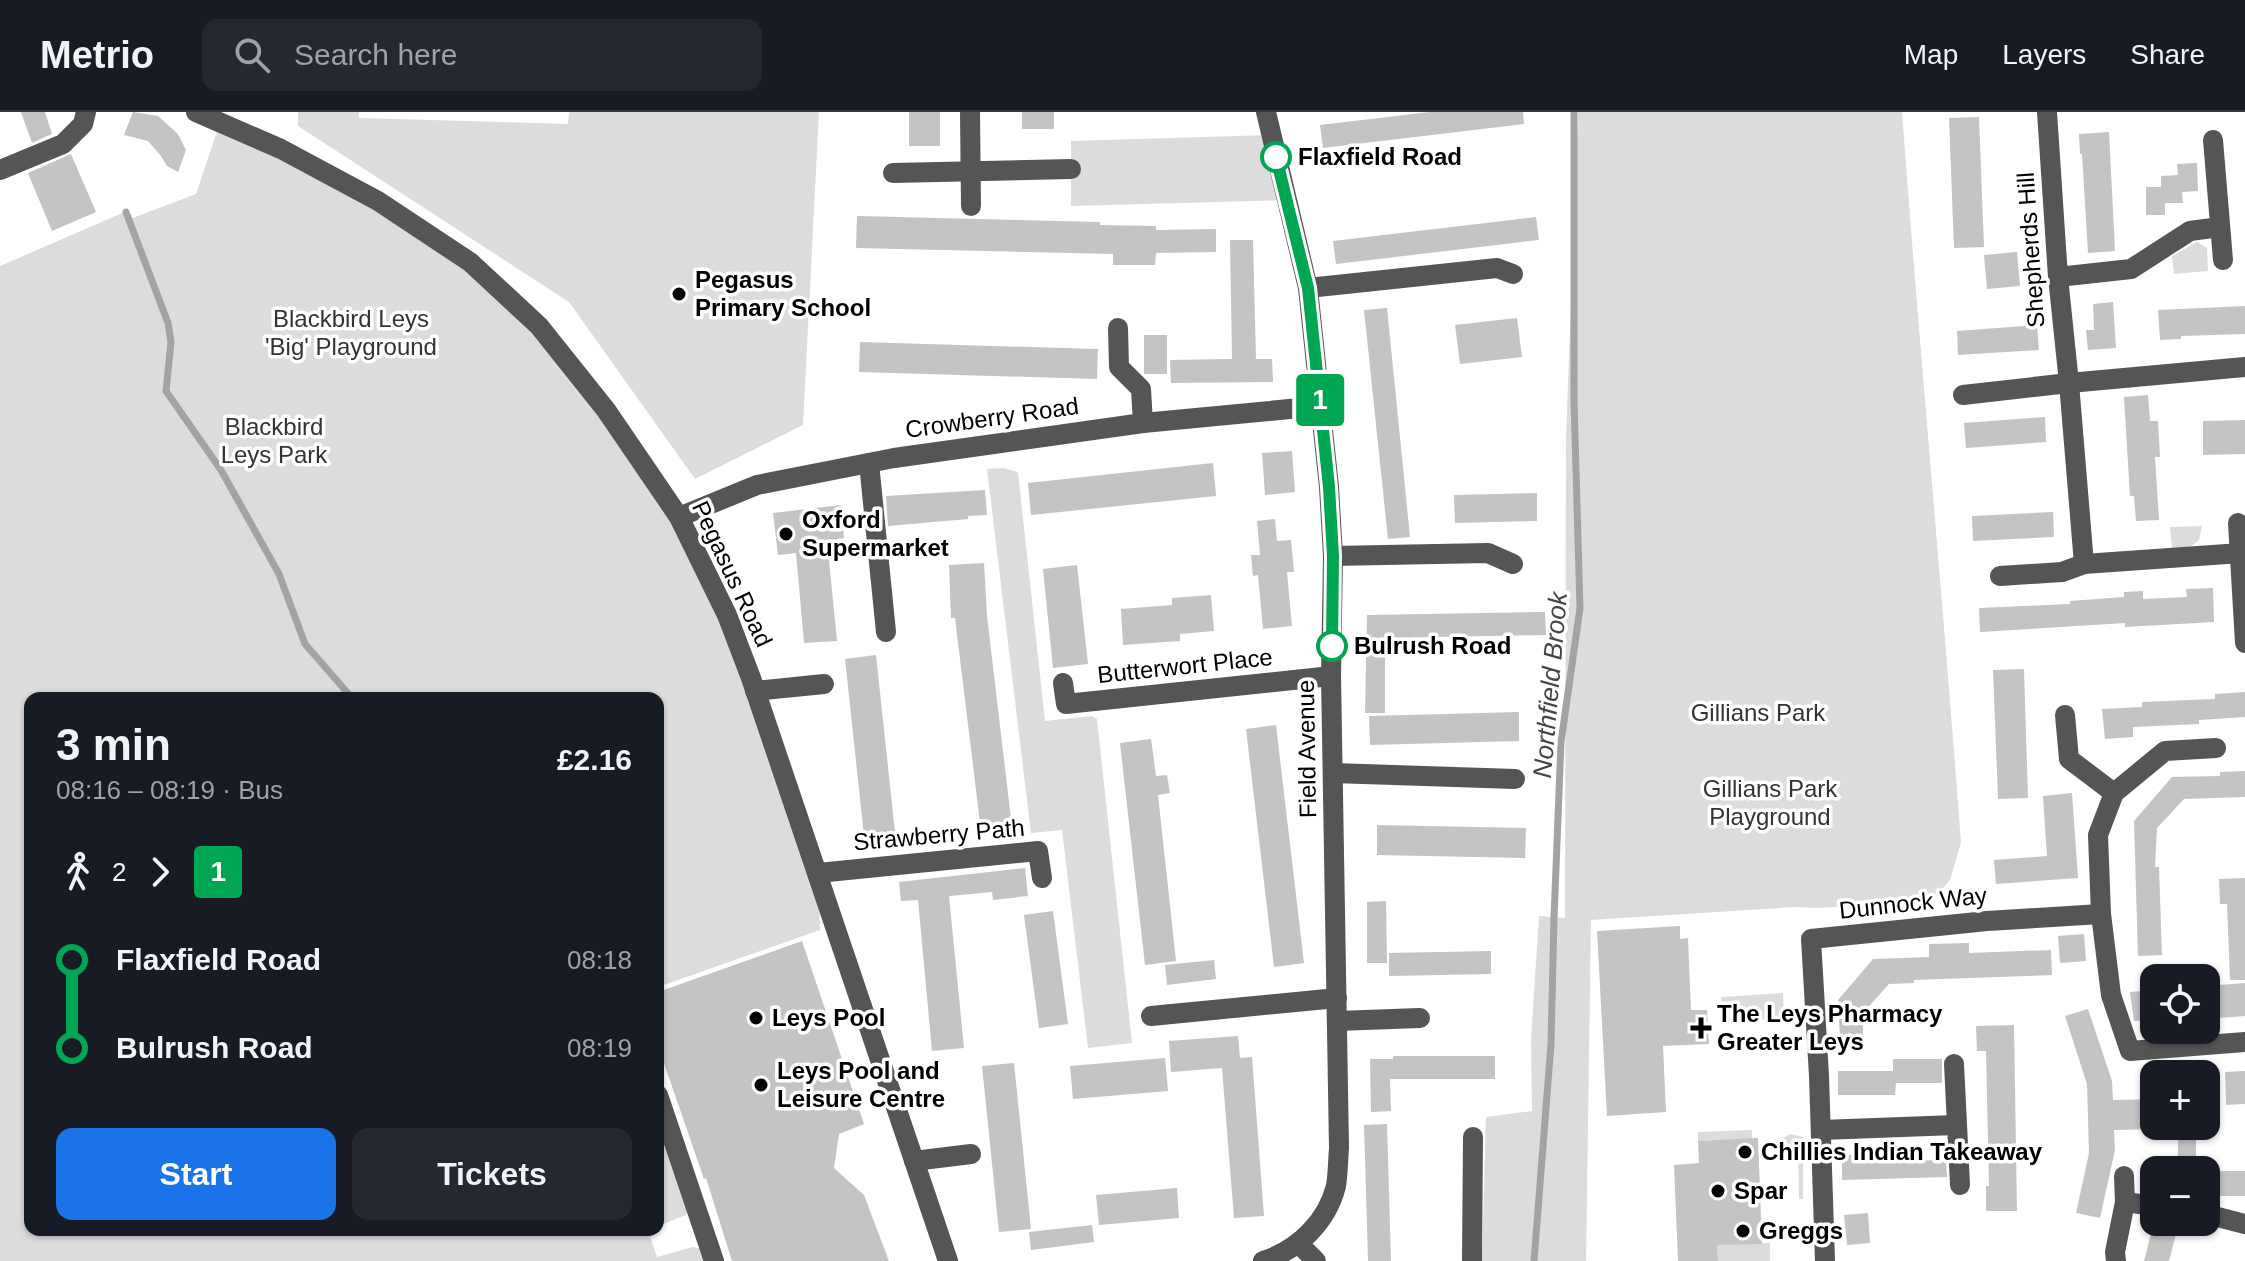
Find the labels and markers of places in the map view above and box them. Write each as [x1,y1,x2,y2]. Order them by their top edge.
marker: Flaxfield Road [1261,142,1291,172]
place label: Flaxfield Road [1298,143,1462,170]
place label: Pegasus Primary School [695,266,871,321]
marker: Pegasus Primary School [670,285,688,303]
place label: Oxford Supermarket [802,506,949,561]
marker: Oxford Supermarket [777,525,795,543]
marker: Bulrush Road [1317,631,1347,661]
place label: Bulrush Road [1354,632,1511,659]
place label: The Leys Pharmacy Greater Leys [1717,1000,1943,1055]
place label: Leys Pool [772,1004,885,1031]
marker: Leys Pool [747,1009,765,1027]
marker: The Leys Pharmacy Greater Leys [1692,1019,1710,1037]
place label: Leys Pool and Leisure Centre [777,1057,945,1112]
marker: Leys Pool and Leisure Centre [752,1076,770,1094]
place label: Chillies Indian Takeaway [1761,1138,2043,1165]
marker: Chillies Indian Takeaway [1736,1143,1754,1161]
place label: Spar [1734,1177,1787,1204]
marker: Spar [1709,1182,1727,1200]
place label: Greggs [1759,1217,1843,1244]
marker: Greggs [1734,1222,1752,1240]

